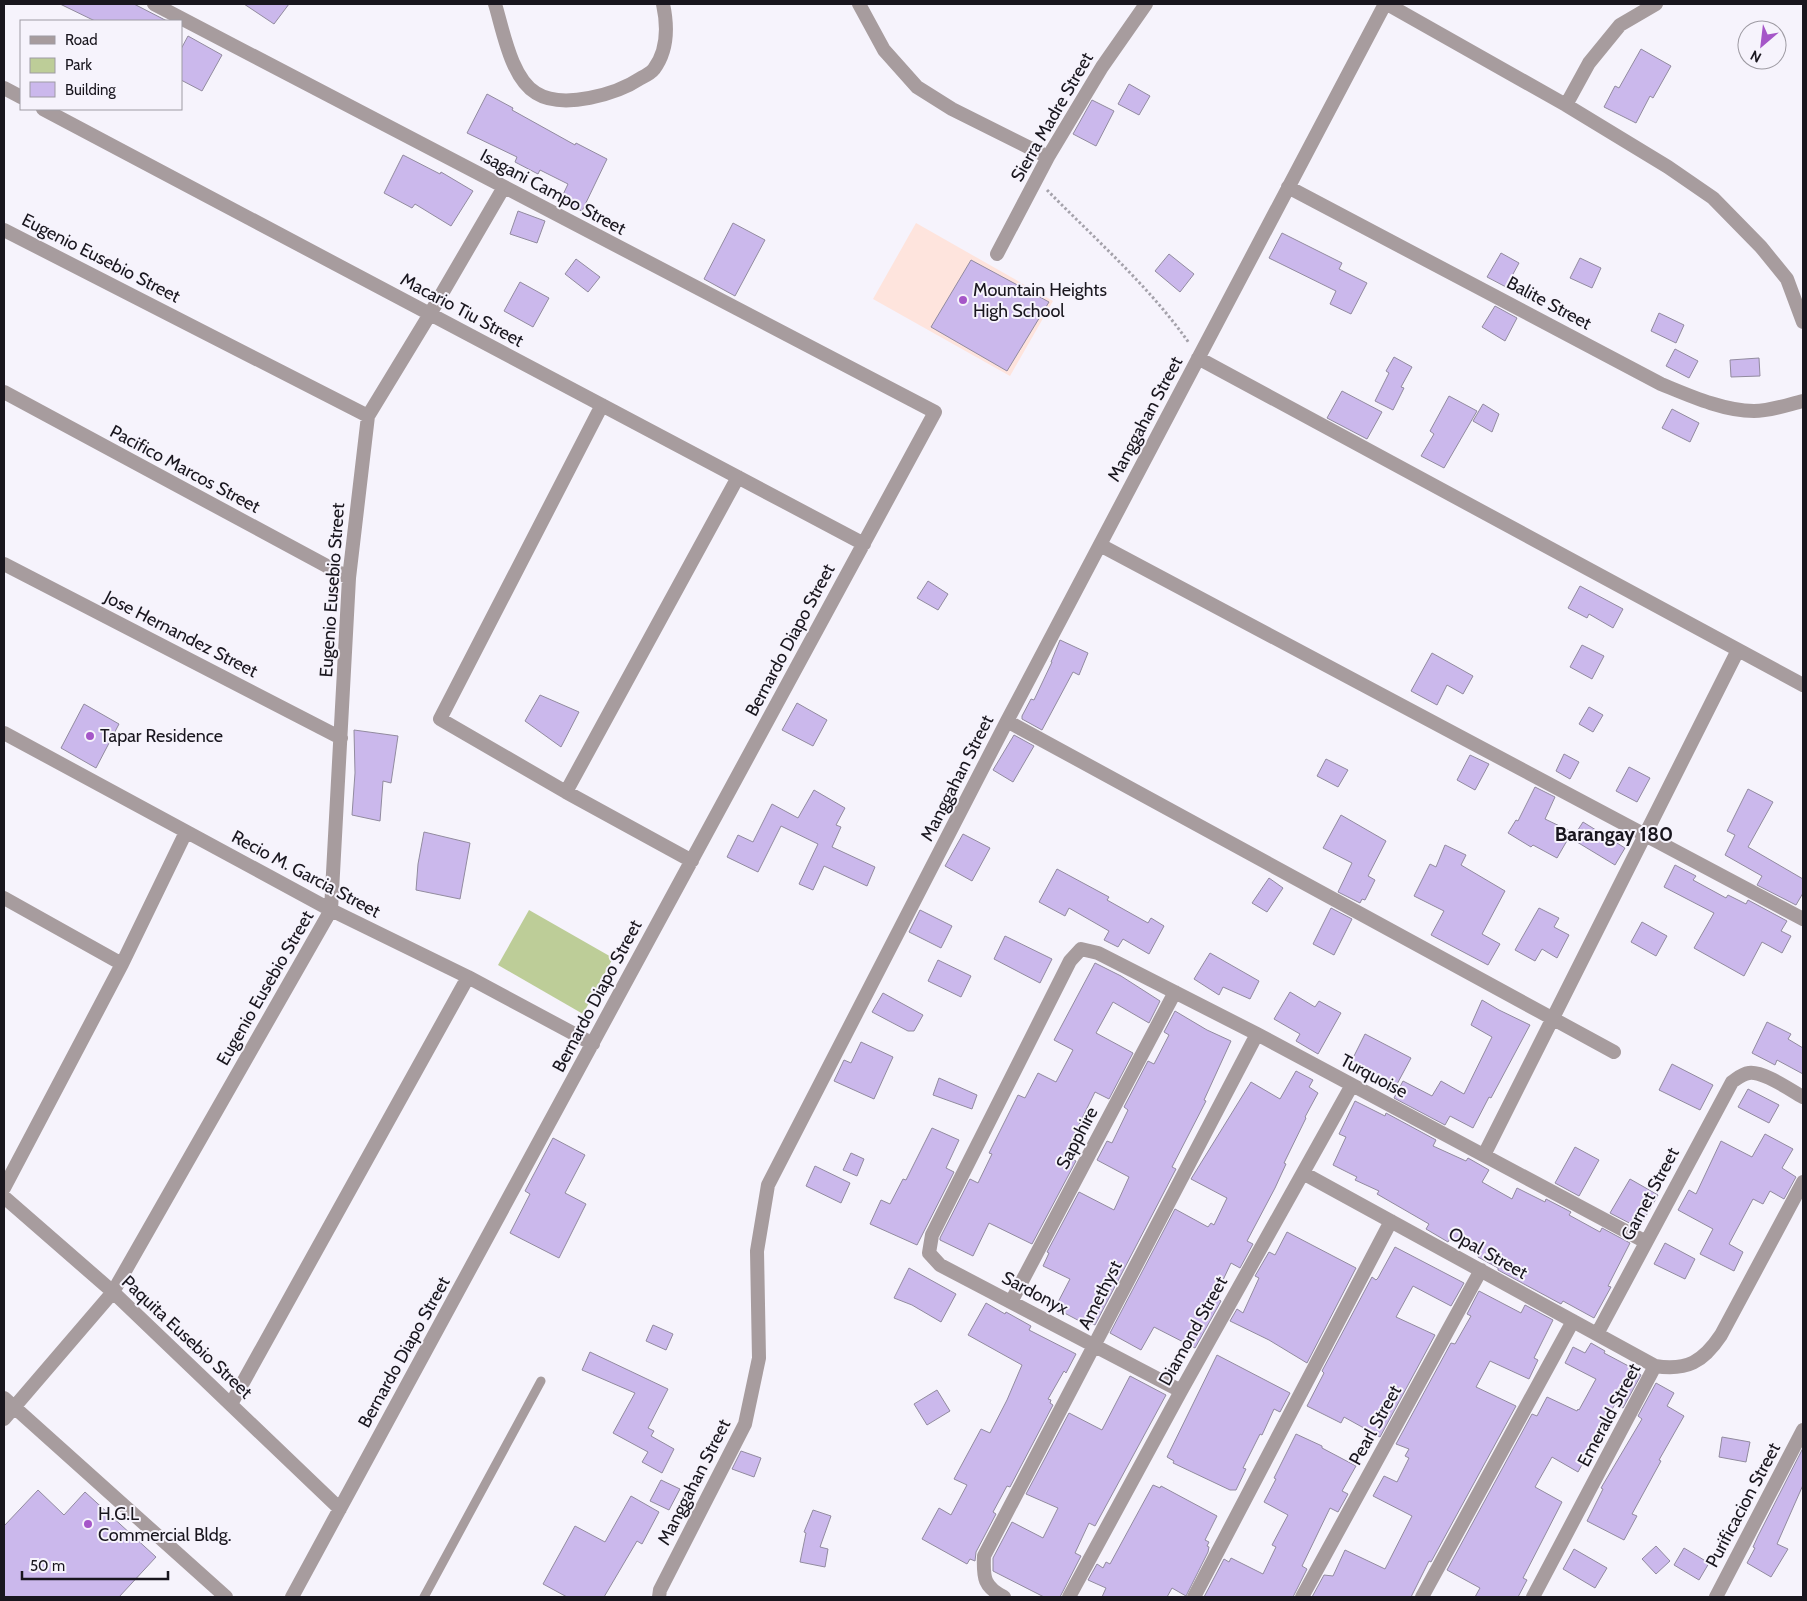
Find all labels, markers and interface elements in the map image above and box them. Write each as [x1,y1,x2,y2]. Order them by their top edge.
legend [20,20,182,110]
north arrow [1737,20,1787,70]
text: Road [65,31,98,49]
text: N [1747,46,1764,67]
street label: Sierra Madre Street [1006,48,1098,186]
text: Park [65,56,92,74]
text: Building [65,81,116,99]
street label: Isagani Campo Street [476,144,630,240]
street label: Eugenio Eusebio Street [18,209,184,307]
street label: Macario Tiu Street [397,268,527,352]
street label: Balite Street [1503,271,1595,335]
place label: Mountain Heights High School [973,279,1107,322]
marker: Mountain Heights High School [957,294,969,306]
street label: Manggahan Street [1103,353,1187,485]
street label: Pacifico Marcos Street [106,420,264,518]
street label: Eugenio Eusebio Street [315,502,349,678]
street label: Bernardo Diapo Street [741,560,839,720]
street label: Jose Hernandez Street [100,585,261,682]
street label: Manggahan Street [916,711,998,845]
place label: Tapar Residence [100,725,223,747]
marker: Tapar Residence [84,730,96,742]
district label: Barangay 180 [1555,822,1673,846]
street label: Recio M. Garcia Street [228,826,384,922]
street label: Eugenio Eusebio Street [212,907,318,1069]
street label: Bernardo Diapo Street [548,916,646,1076]
street label: Turquoise [1337,1049,1411,1103]
street label: Sapphire [1051,1103,1103,1173]
street label: Garnet Street [1616,1144,1684,1244]
street label: Opal Street [1445,1222,1531,1284]
street label: Amethyst [1073,1257,1127,1333]
street label: Sardonyx [998,1266,1072,1320]
street label: Paquita Eusebio Street [117,1271,257,1403]
street label: Bernardo Diapo Street [353,1273,455,1431]
street label: Diamond Street [1154,1273,1232,1389]
street label: Emerald Street [1573,1360,1645,1470]
street label: Pearl Street [1344,1381,1406,1469]
street label: Manggahan Street [653,1415,735,1549]
street label: Purificacion Street [1701,1439,1785,1571]
place label: H.G.L Commercial Bldg. [98,1503,231,1546]
marker: H.G.L Commercial Bldg. [82,1518,94,1530]
scale bar [22,1548,169,1580]
text: 50 m [30,1557,65,1575]

